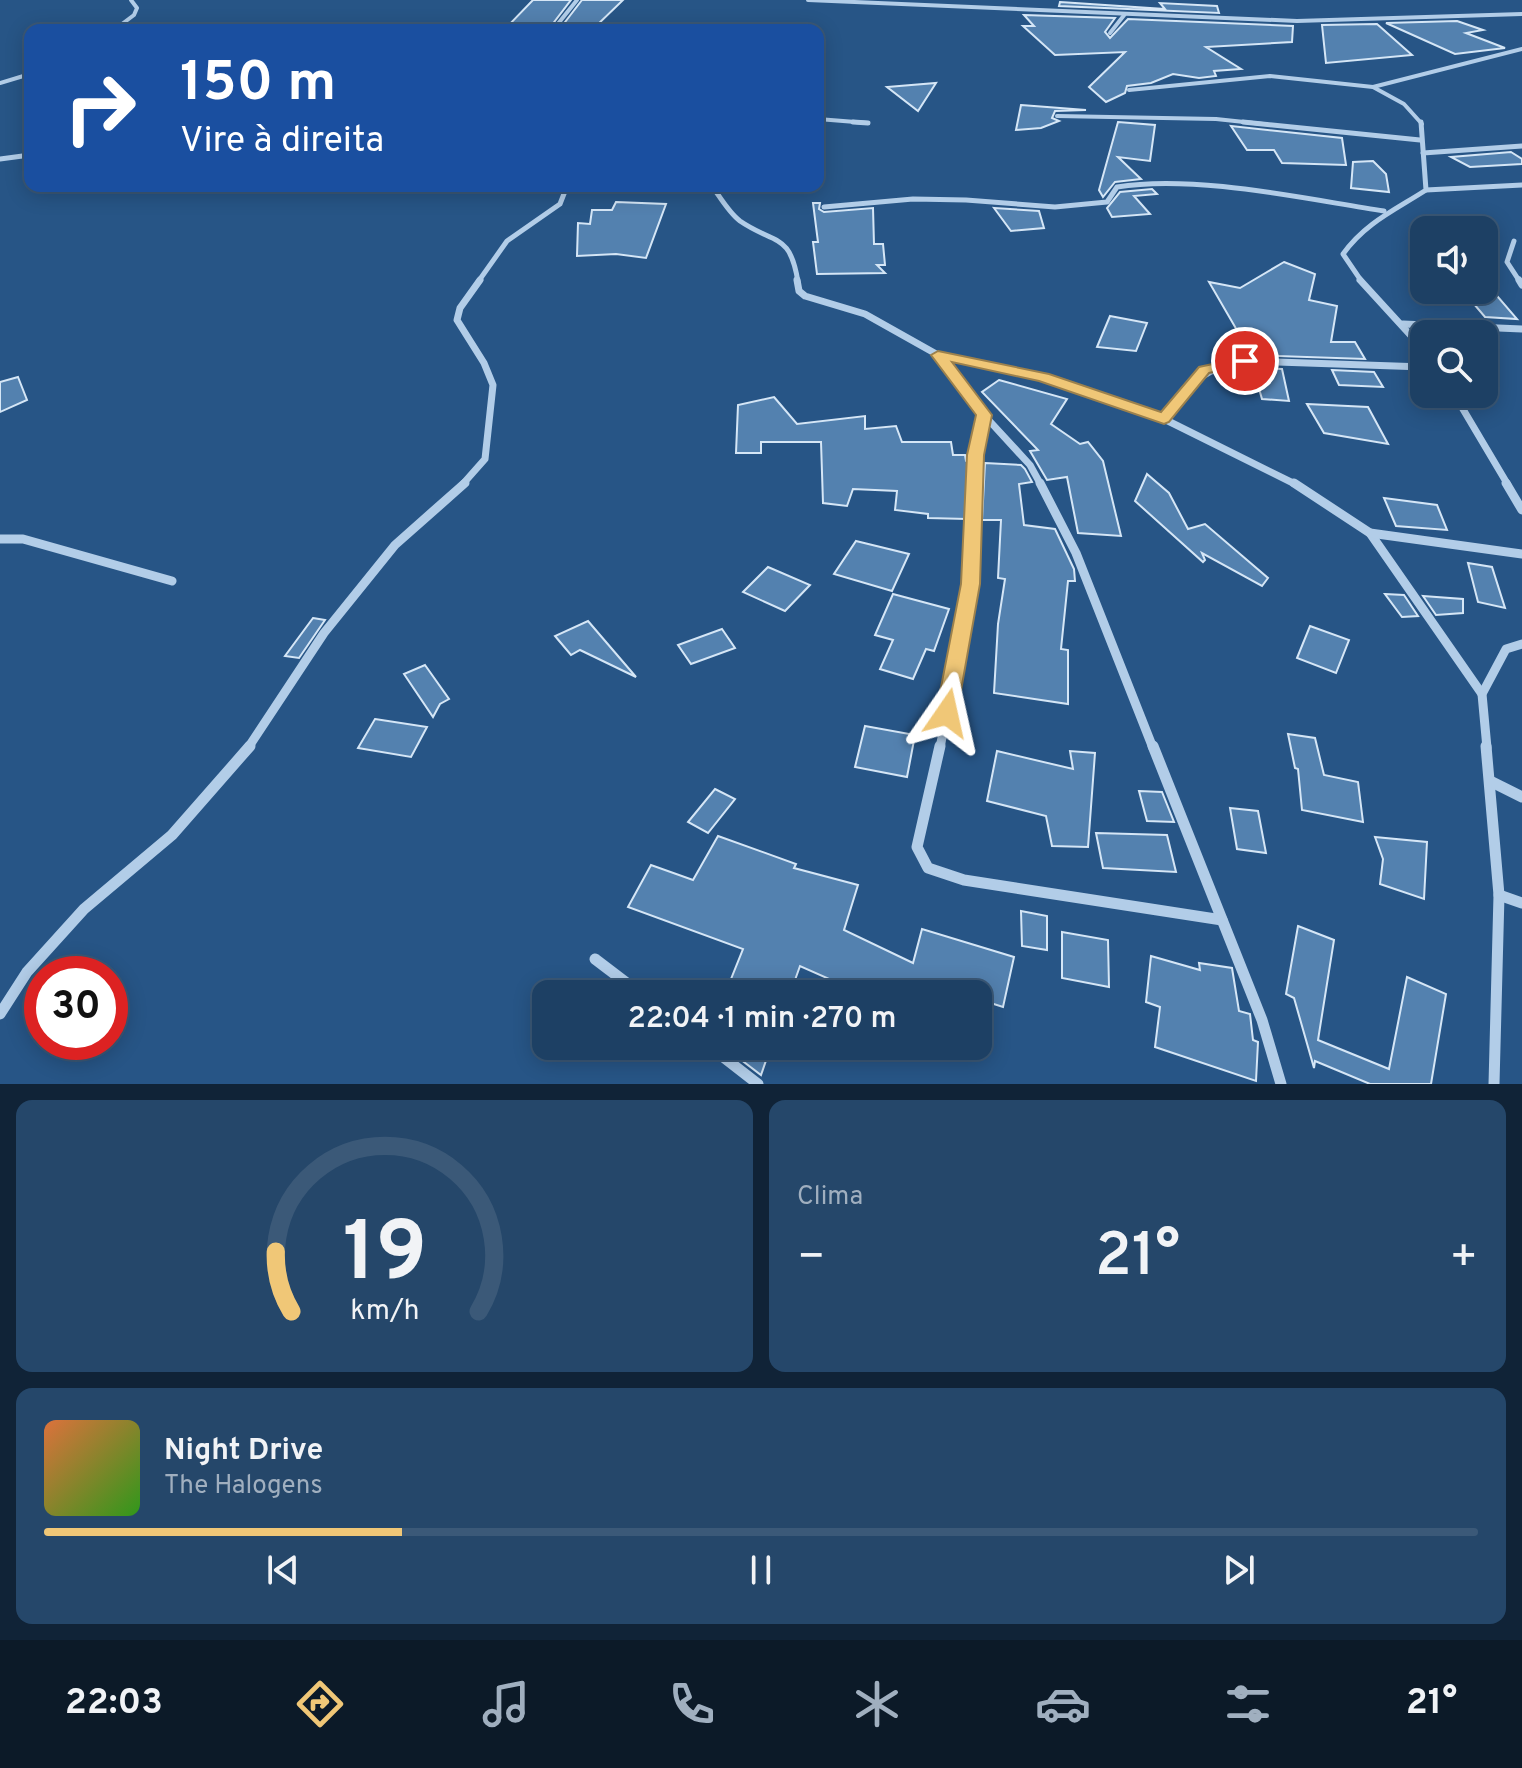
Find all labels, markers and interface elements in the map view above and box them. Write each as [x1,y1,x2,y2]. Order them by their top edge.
text: 150 m [180,50,336,120]
icon: right [48,56,152,160]
text: Vire à direita [180,119,384,165]
map controls [1410,216,1498,408]
button: sound [1410,216,1498,304]
button: search [1410,320,1498,408]
pin [1211,327,1279,395]
icon: arrive [1223,339,1267,383]
position arrow [905,671,989,755]
speed limit sign: 30 [24,956,128,1060]
text: 22:04 · 1 min · 270 m [627,1001,897,1038]
text: Clima [797,1181,863,1214]
text: 19 [342,1205,427,1310]
text: 21° [1095,1221,1180,1297]
text: − [797,1231,825,1287]
text: + [1450,1231,1478,1287]
text: km/h [350,1294,419,1330]
text: Night Drive [164,1433,323,1470]
text: The Halogens [164,1470,323,1503]
icon: previous [261,1548,305,1592]
icon: pause [739,1548,783,1592]
icon: next [1217,1548,1261,1592]
icon: directions [292,1676,348,1732]
icon: music [478,1676,534,1732]
icon: phone [664,1676,720,1732]
icon: climate [849,1676,905,1732]
icon: car [1035,1676,1091,1732]
icon: filters [1220,1676,1276,1732]
text: 22:03 [65,1681,163,1727]
text: 21° [1406,1681,1457,1727]

